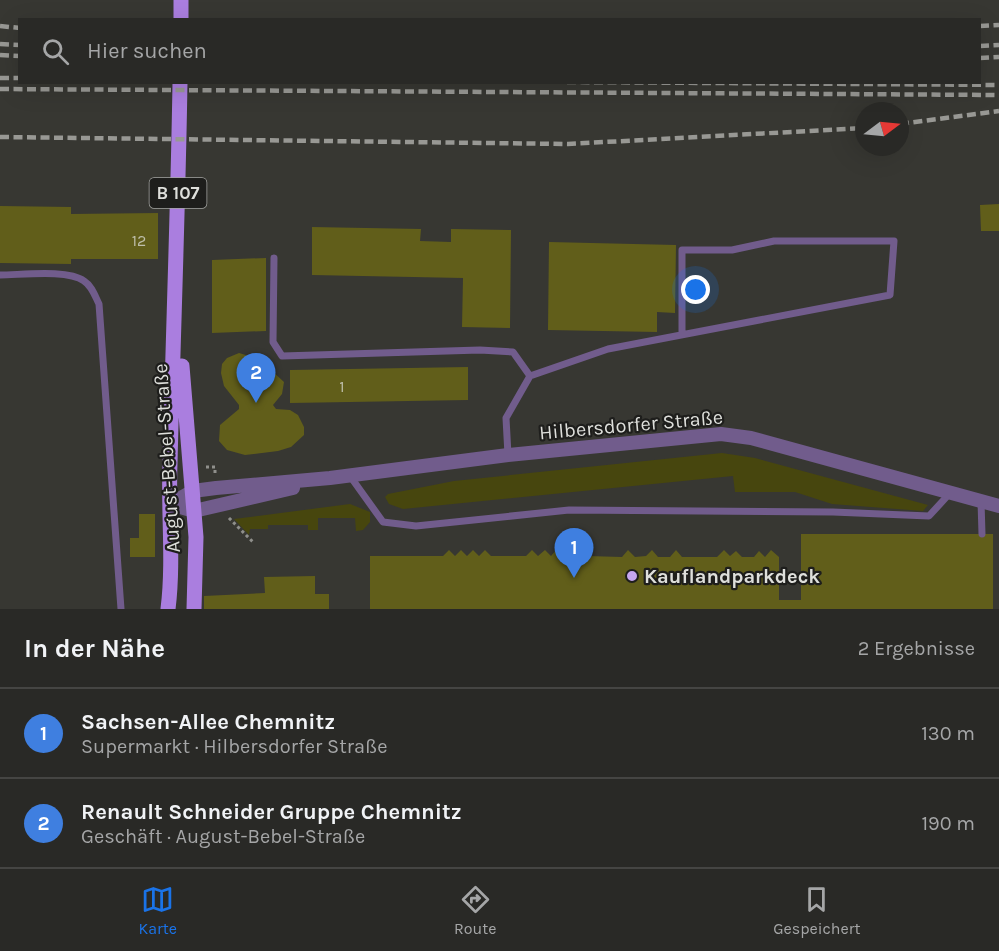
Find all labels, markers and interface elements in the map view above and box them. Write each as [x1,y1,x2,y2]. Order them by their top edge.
search box [18,18,981,84]
icon: search [39,35,72,68]
text: Hier suchen [87,38,207,64]
north arrow [855,102,909,156]
road number: B 107 [150,178,207,208]
house number: 12 [132,231,146,250]
your location [681,275,710,304]
pin: 2 [236,354,276,403]
street label: August-Bebel-Straße [149,363,185,553]
house number: 1 [339,377,345,396]
street label: Hilbersdorfer Straße [538,406,724,444]
pin: 1 [554,528,594,578]
place label: Kauflandparkdeck [644,565,820,588]
marker: Kauflandparkdeck [625,569,639,583]
text: In der Nähe [24,633,165,664]
text: 2 Ergebnisse [858,637,975,660]
text: Sachsen-Allee Chemnitz [81,709,335,735]
text: 1 [40,722,47,745]
text: 130 m [921,722,975,745]
text: Supermarkt · Hilbersdorfer Straße [81,735,388,758]
text: Renault Schneider Gruppe Chemnitz [81,799,462,825]
text: 2 [37,812,50,835]
text: 190 m [921,812,975,835]
text: Geschäft · August-Bebel-Straße [81,825,365,848]
tab: Karte [138,883,177,938]
tab: Route [454,883,496,938]
tab: Gespeichert [773,883,861,938]

